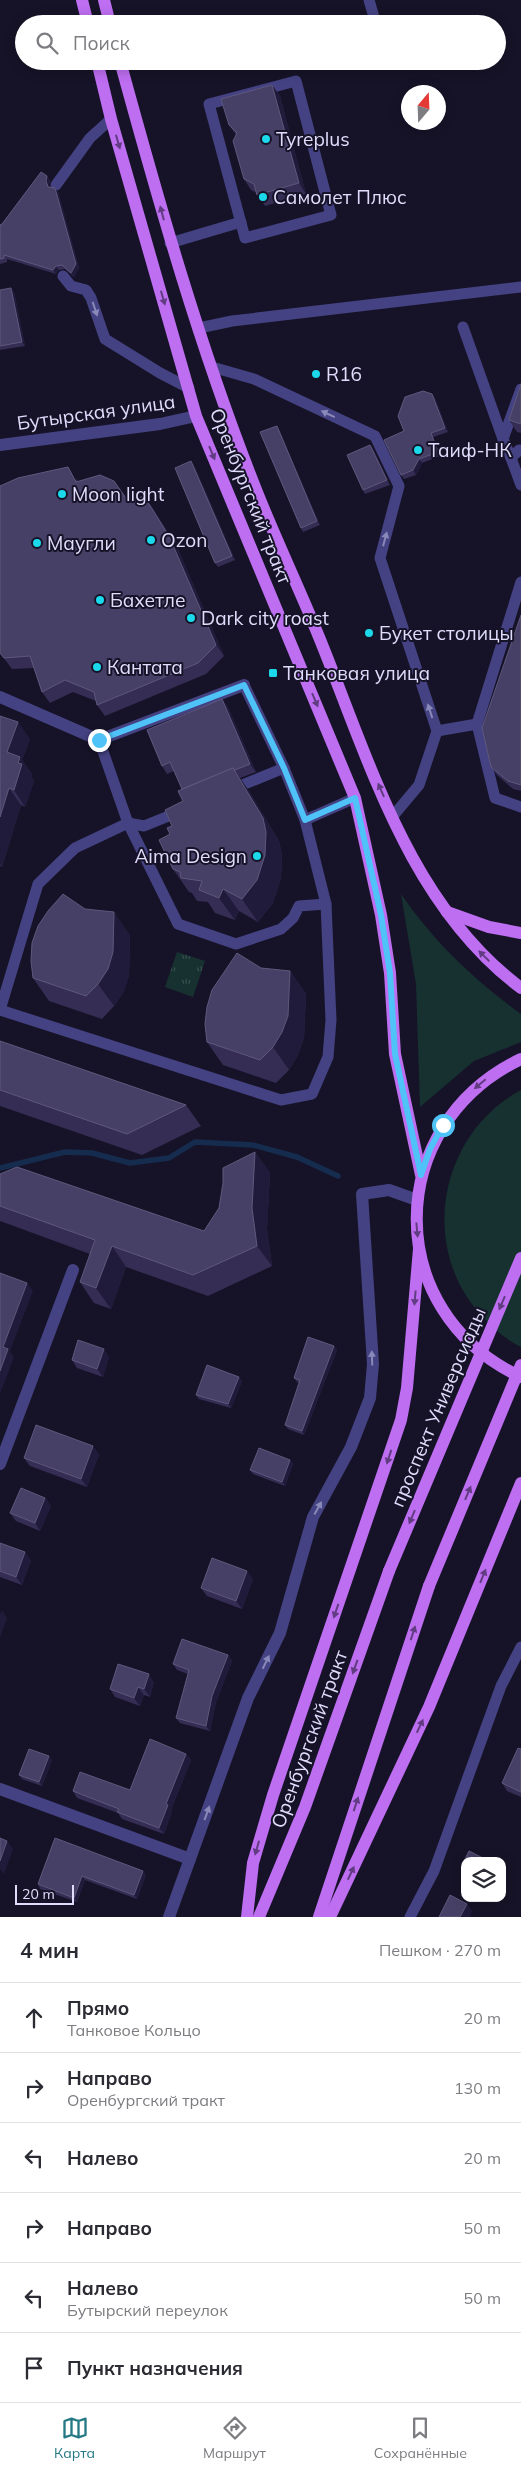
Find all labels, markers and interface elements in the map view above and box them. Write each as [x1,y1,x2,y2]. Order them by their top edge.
search box [15,15,506,70]
icon: search [33,29,61,57]
text: Поиск [73,31,130,55]
north arrow [401,85,446,130]
place label: Tyreplus [276,127,350,151]
marker: Tyreplus [260,133,272,145]
one-way arrow [115,135,123,150]
place label: Самолет Плюс [273,185,407,209]
marker: Самолет Плюс [257,191,269,203]
one-way arrow [158,205,166,220]
one-way arrow [160,291,168,306]
one-way arrow [91,302,99,317]
place label: R16 [326,362,362,386]
marker: R16 [310,368,322,380]
street label: Бутырская улица [15,389,177,435]
street label: Оренбургский тракт [205,405,297,588]
one-way arrow [321,410,335,418]
place label: Таиф-НК [428,438,512,462]
marker: Таиф-НК [412,444,424,456]
one-way arrow [208,446,216,461]
place label: Moon light [72,482,165,506]
marker: Moon light [56,488,68,500]
place label: Ozon [161,528,207,552]
place label: Маугли [47,531,116,555]
one-way arrow [381,532,389,547]
marker: Ozon [145,534,157,546]
marker: Маугли [31,537,43,549]
place label: Бахетле [110,588,185,612]
marker: Бахетле [94,594,106,606]
place label: Dark city roast [201,606,329,630]
marker: Dark city roast [185,612,197,624]
place label: Букет столицы [379,621,514,645]
marker: Букет столицы [363,627,375,639]
place label: Кантата [107,655,183,679]
marker: Кантата [91,661,103,673]
place label: Танковая улица [283,661,430,685]
marker: Танковая улица [267,667,279,679]
one-way arrow [311,693,319,708]
one-way arrow [426,703,434,718]
route end [88,729,111,752]
one-way arrow [377,783,385,797]
place label: Aima Design [134,844,247,868]
marker: Aima Design [251,850,263,862]
one-way arrow [479,950,491,962]
one-way arrow [473,1079,486,1090]
route start [432,1114,455,1137]
one-way arrow [413,1222,421,1238]
one-way arrow [410,1290,418,1306]
one-way arrow [498,1296,506,1311]
street label: проспект Универсиады [385,1304,491,1510]
one-way arrow [368,1349,376,1365]
one-way arrow [385,1450,393,1465]
one-way arrow [464,1486,472,1500]
one-way arrow [313,1501,322,1515]
one-way arrow [408,1510,416,1525]
one-way arrow [479,1568,487,1583]
one-way arrow [332,1604,340,1619]
one-way arrow [410,1626,417,1641]
street label: Оренбургский тракт [266,1646,352,1831]
one-way arrow [262,1655,270,1669]
one-way arrow [351,1659,358,1674]
one-way arrow [417,1719,425,1733]
one-way arrow [353,1797,361,1812]
one-way arrow [203,1805,211,1820]
one-way arrow [253,1841,261,1856]
map controls [461,1857,506,1902]
button: layers [461,1857,506,1902]
one-way arrow [347,1866,355,1880]
scale bar [15,1882,74,1905]
text: 20 m [22,1885,55,1903]
text: 4 мин [20,1937,79,1963]
text: Пешком · 270 m [379,1940,501,1960]
text: Прямо [67,1996,129,2020]
icon: ahead [20,2004,48,2032]
text: 20 m [464,2008,501,2028]
text: Танковое Кольцо [67,2020,201,2040]
text: Направо [67,2066,152,2090]
icon: right [20,2074,48,2102]
text: 130 m [454,2078,501,2098]
text: Оренбургский тракт [67,2090,225,2110]
icon: left [20,2144,48,2172]
text: Налево [67,2146,139,2170]
text: 20 m [464,2148,501,2168]
icon: right [20,2214,48,2242]
text: Направо [67,2216,152,2240]
text: 50 m [464,2218,501,2238]
text: Налево [67,2276,139,2300]
icon: left [20,2284,48,2312]
text: 50 m [464,2288,501,2308]
text: Бутырский переулок [67,2300,228,2320]
icon: arrive [20,2354,48,2382]
text: Пункт назначения [67,2356,243,2380]
tab: Карта [54,2414,95,2462]
tab: Маршрут [203,2414,266,2462]
tab: Сохранённые [374,2414,467,2462]

